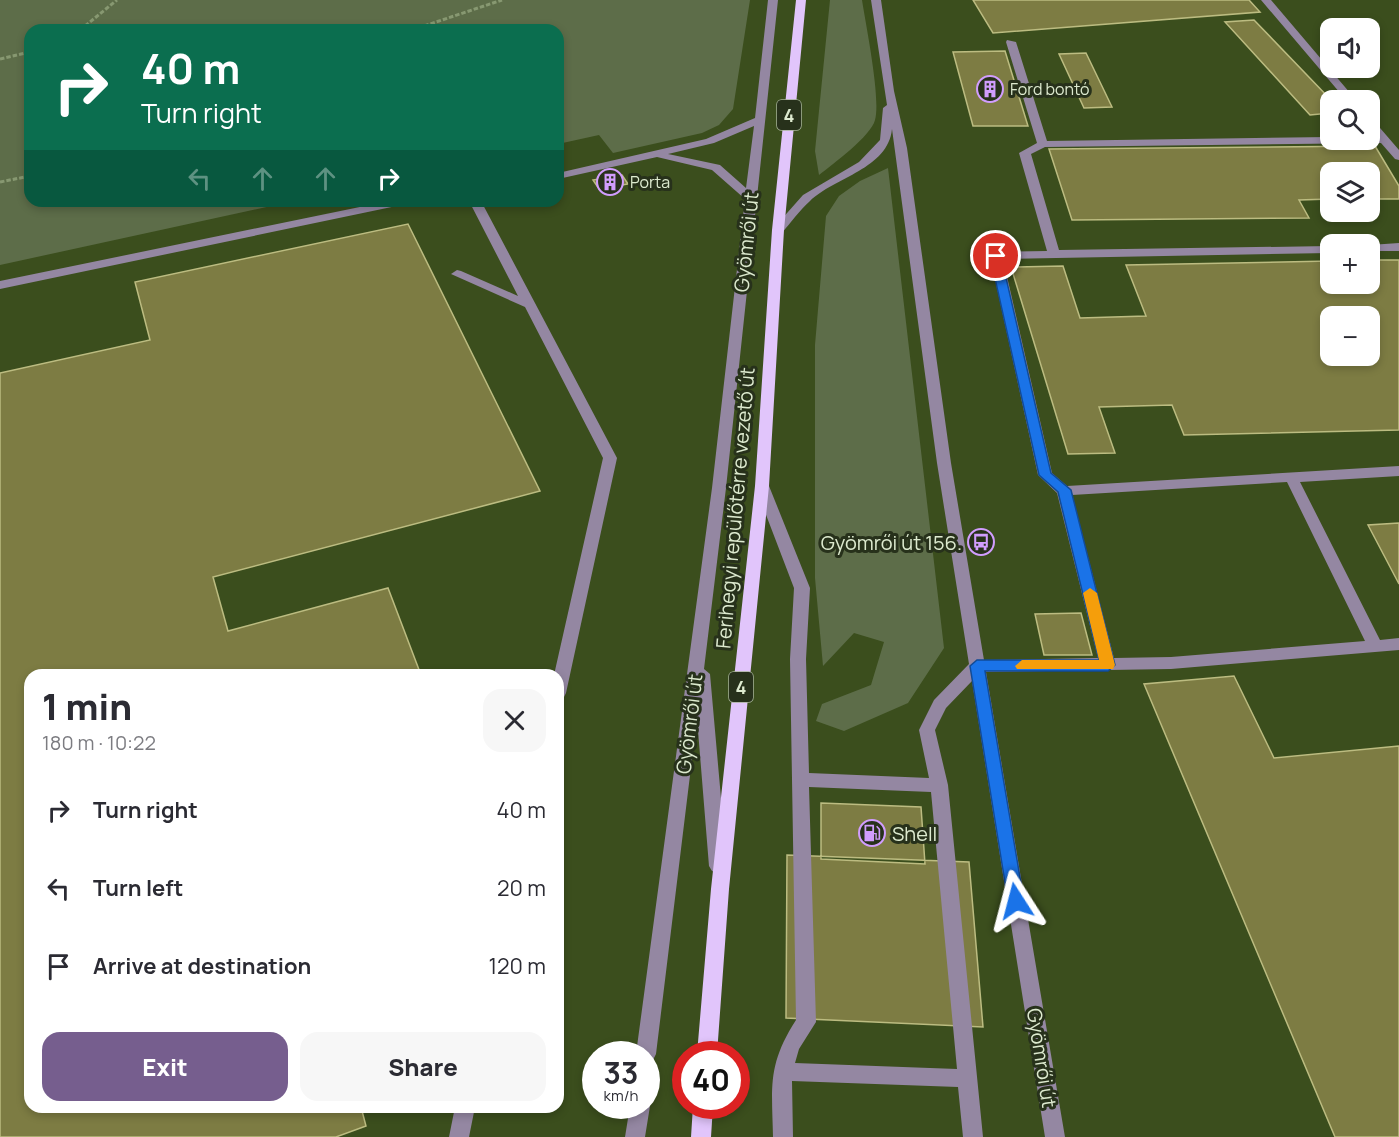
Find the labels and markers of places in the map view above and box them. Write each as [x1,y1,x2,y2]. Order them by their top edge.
building icon: Ford bontó [975,74,1005,104]
place label: Ford bontó [1010,78,1090,100]
building icon: Porta [595,167,625,197]
place label: Porta [630,171,670,193]
pin [970,230,1021,281]
bus stop icon: Gyömrői út 156. [966,527,996,557]
place label: Gyömrői út 156. [821,529,962,556]
fuel station icon: Shell [857,818,887,848]
place label: Shell [892,820,937,847]

